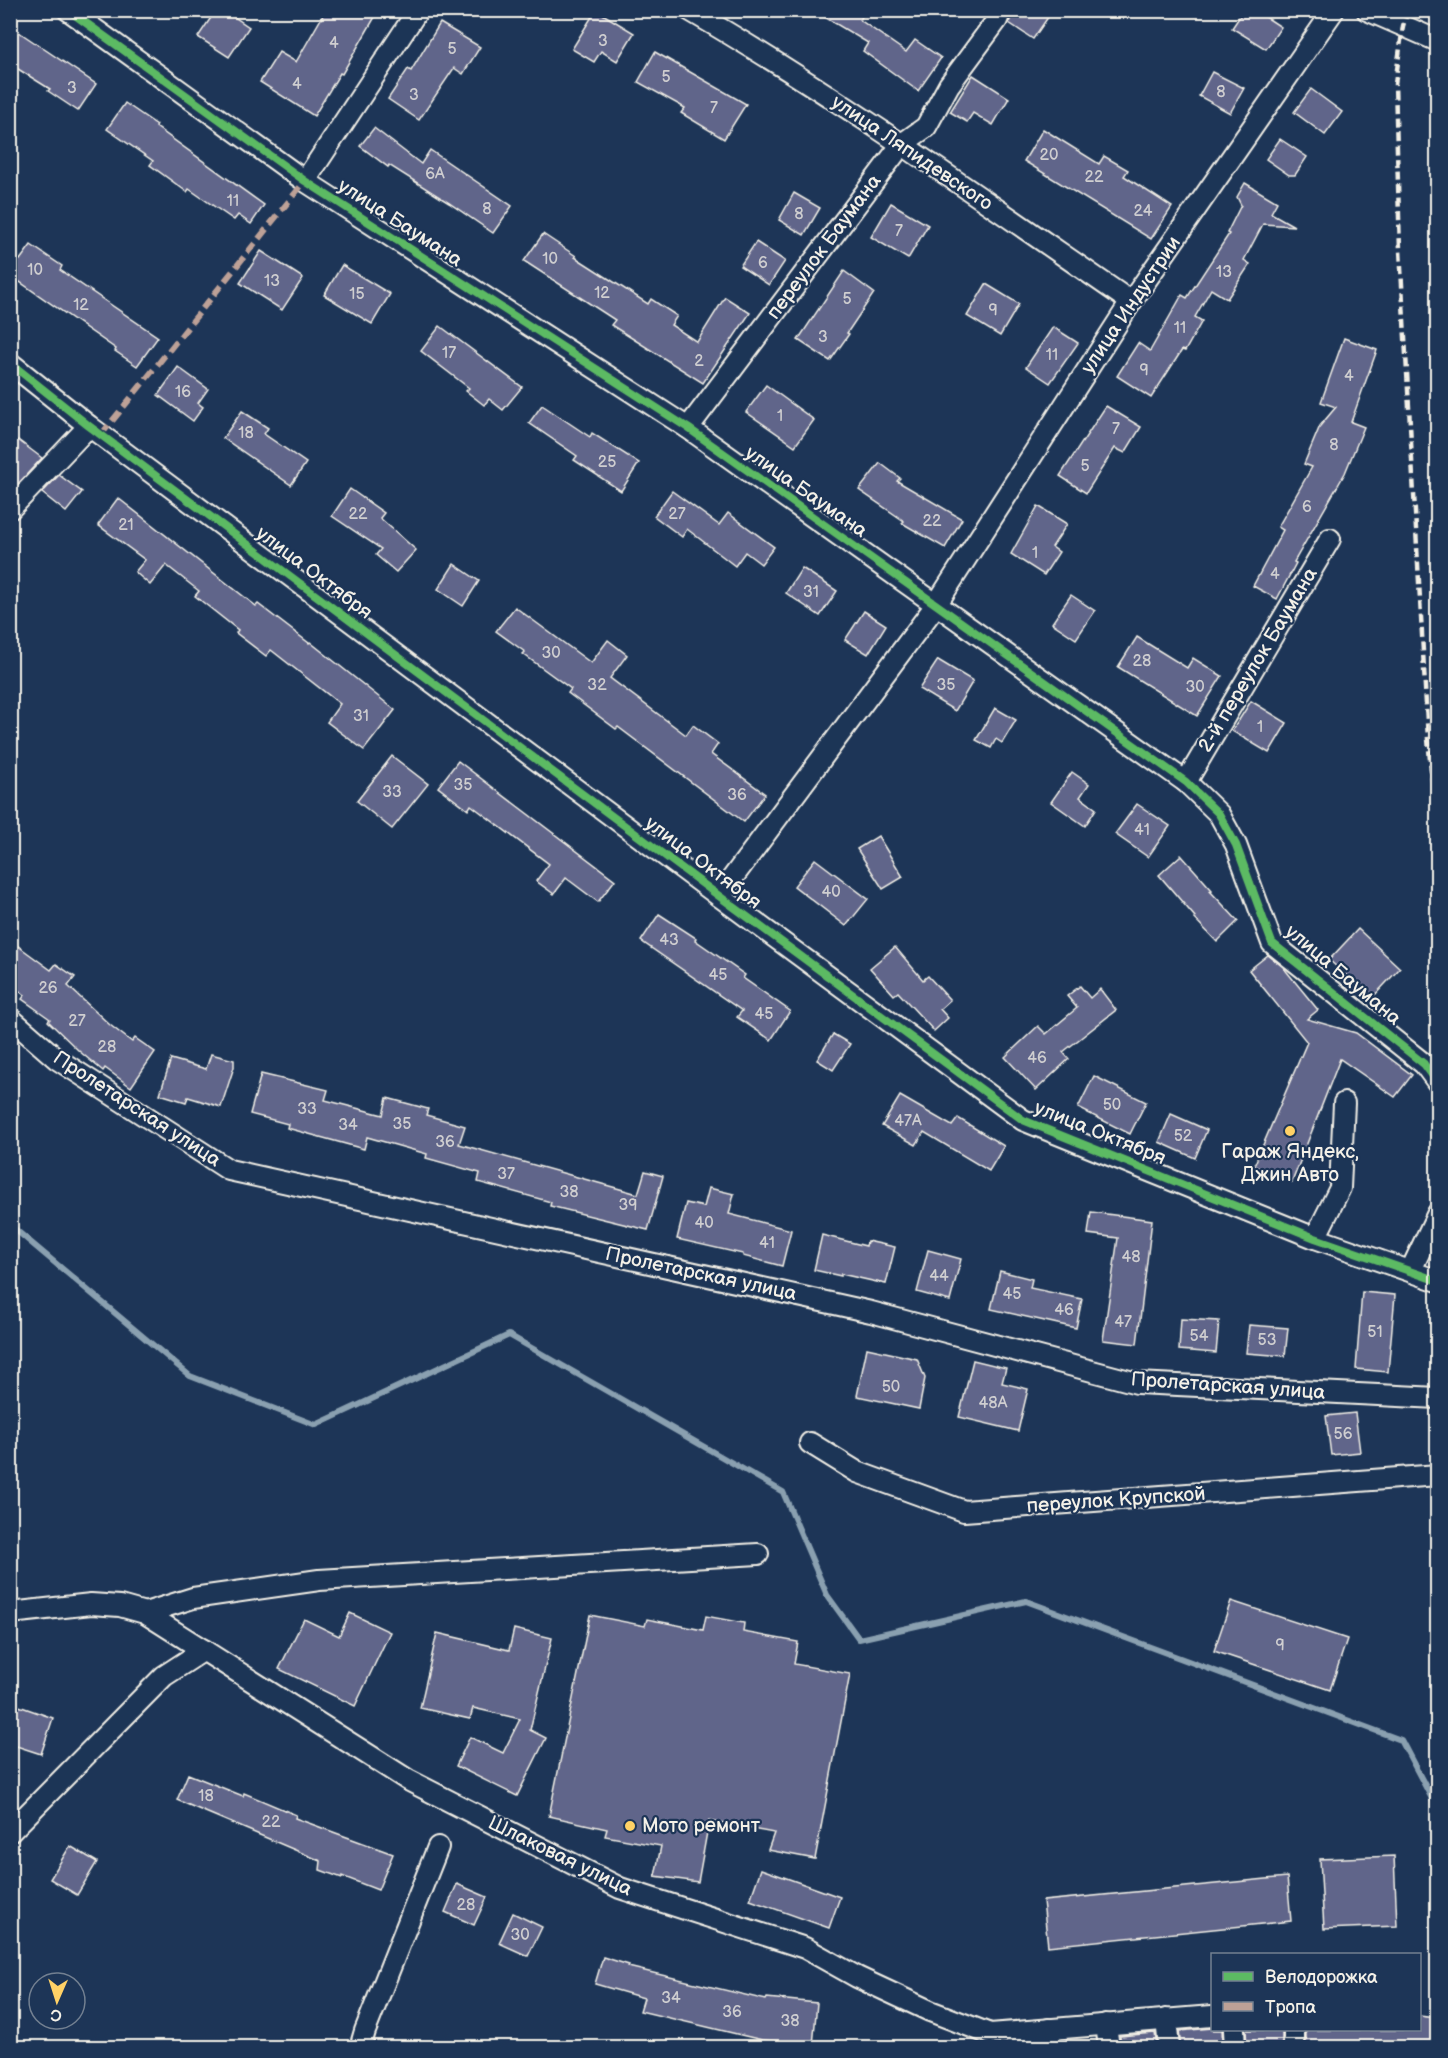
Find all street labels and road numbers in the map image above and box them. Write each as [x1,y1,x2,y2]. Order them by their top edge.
street label: улица Ляпидевского [827,90,997,216]
street label: переулок Баумана [762,170,886,324]
street label: улица Баумана [333,174,467,272]
street label: улица Индустрии [1076,232,1186,378]
street label: улица Баумана [740,441,872,543]
street label: улица Октября [251,521,377,625]
street label: 2-й переулок Баумана [1193,563,1323,757]
street label: улица Октября [640,811,766,915]
street label: улица Баумана [1280,920,1406,1031]
street label: Пролетарская улица [49,1046,225,1172]
street label: улица Октября [1031,1096,1169,1170]
street label: Пролетарская улица [603,1242,799,1306]
street label: Пролетарская улица [1130,1367,1326,1405]
street label: переулок Крупской [1026,1482,1206,1518]
street label: Шлаковая улица [484,1811,636,1901]

